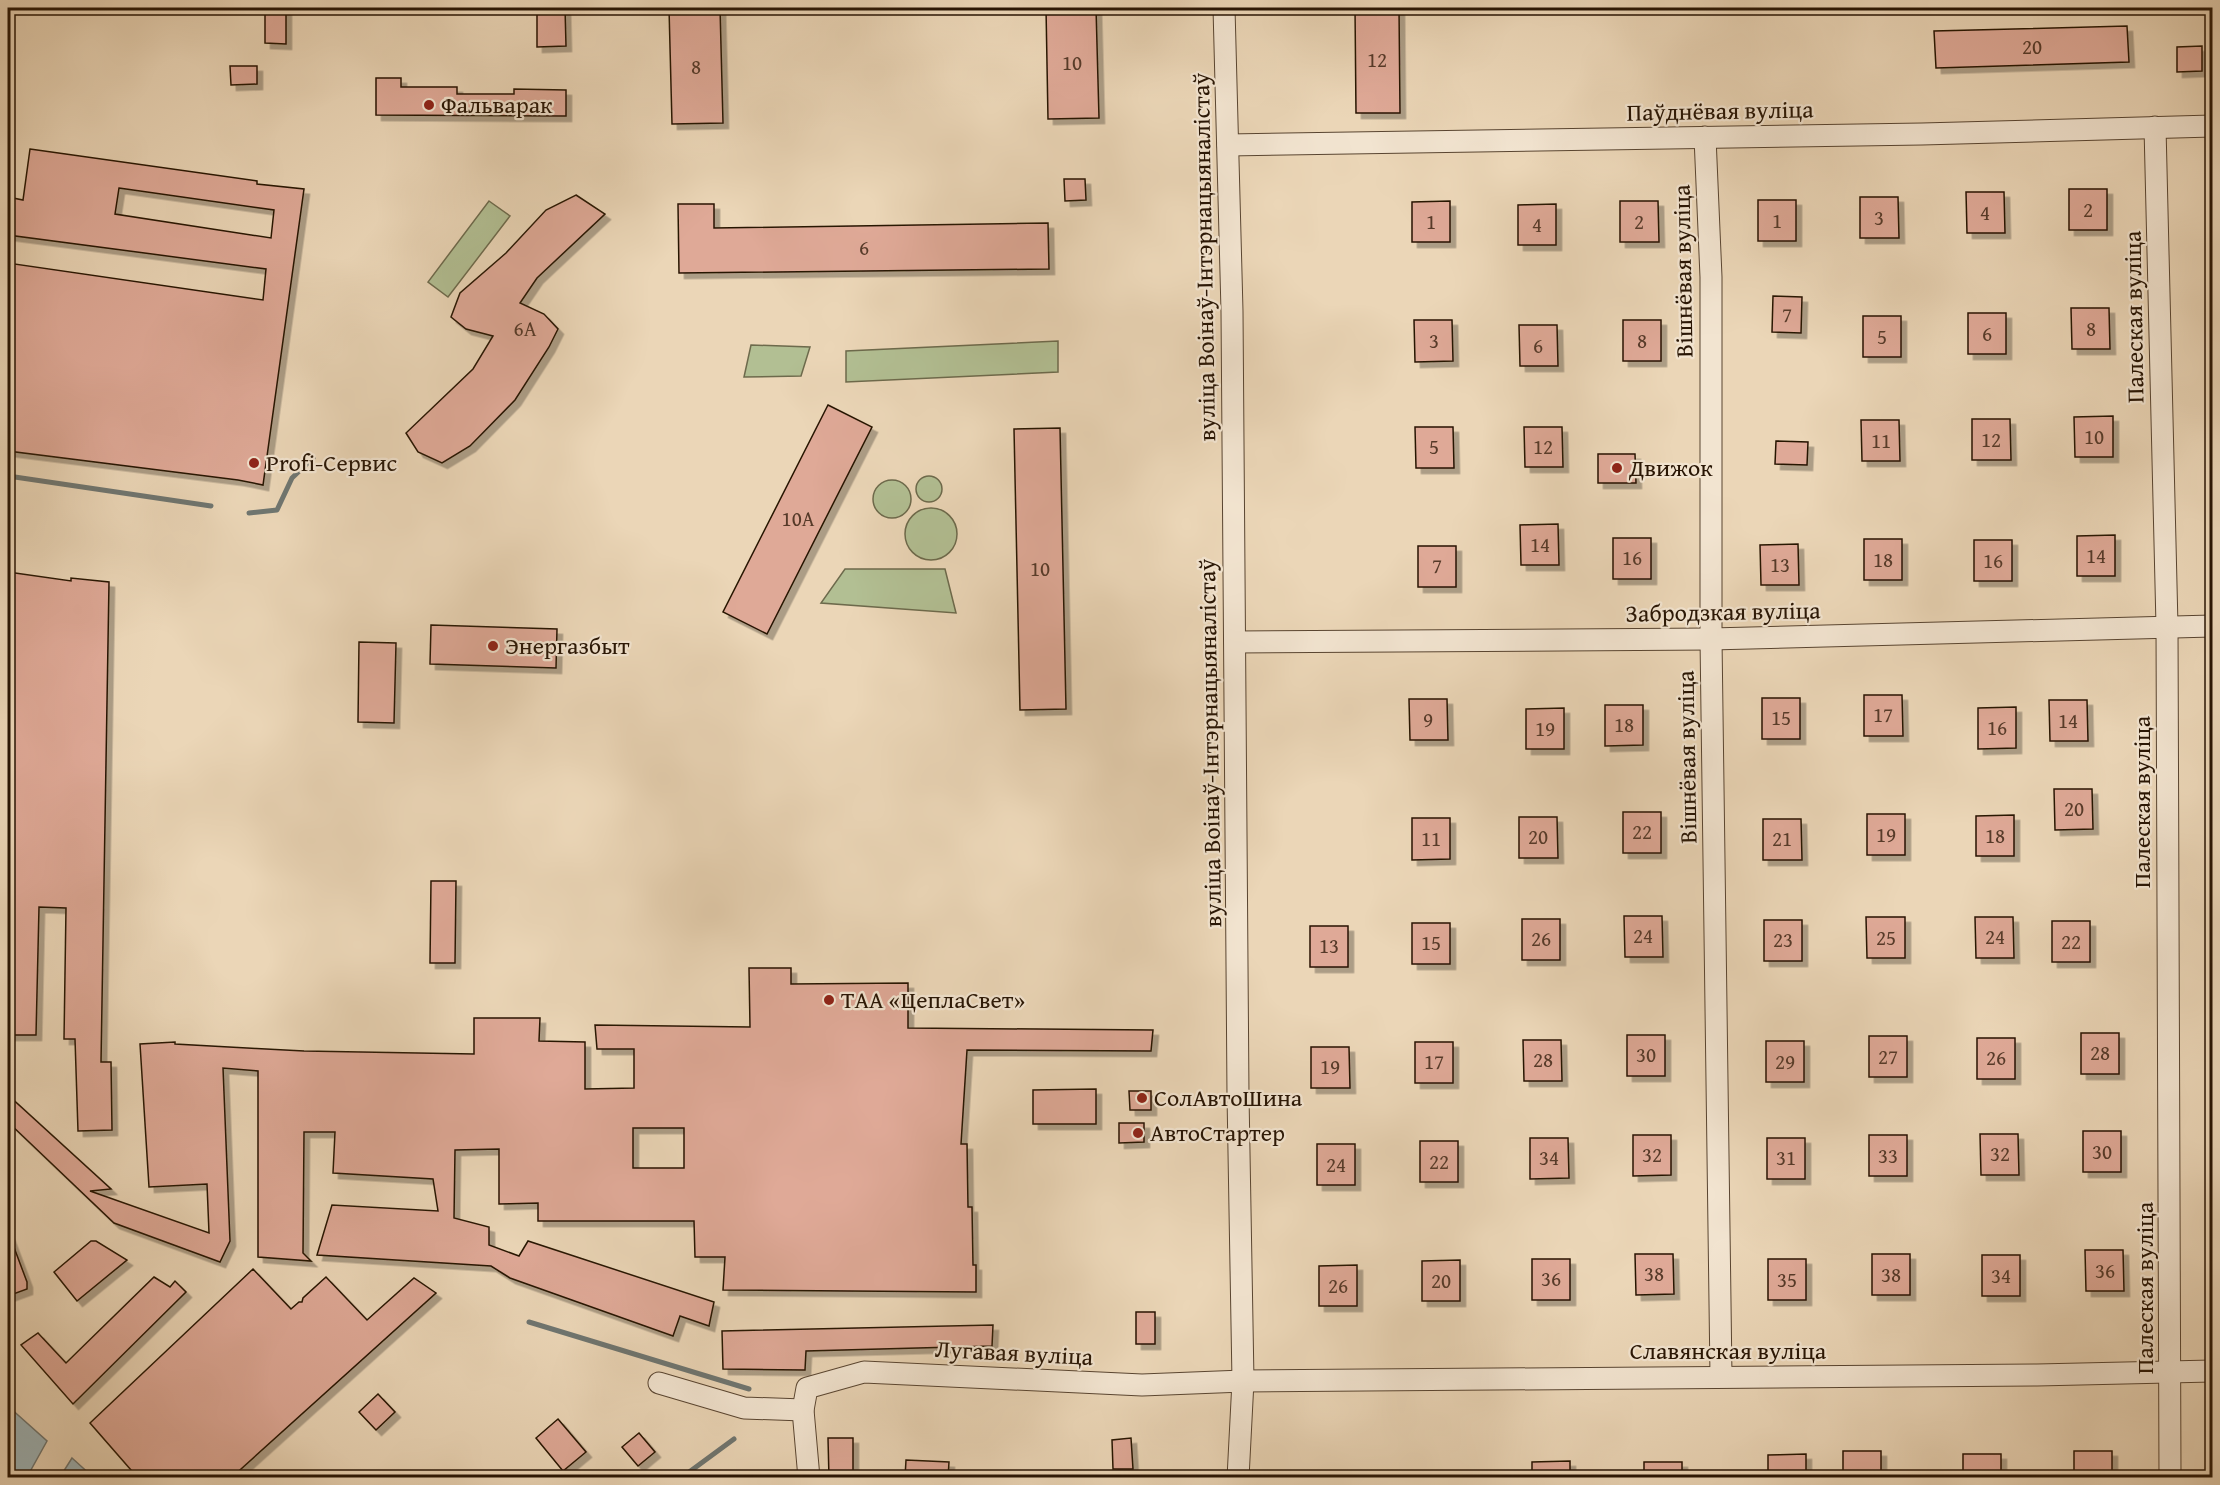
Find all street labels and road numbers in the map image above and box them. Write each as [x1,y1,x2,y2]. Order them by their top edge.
street label: вуліца Воінаў-Інтэрнацыяналістаў [1183,72,1224,442]
street label: Паўднёвая вуліца [1626,91,1814,130]
street label: Вішнёвая вуліца [1663,184,1702,358]
street label: Палеская вуліца [2114,230,2153,403]
street label: вуліца Воінаў-Інтэрнацыяналістаў [1189,558,1230,928]
street label: Забродзкая вуліца [1625,592,1821,631]
street label: Вішнёвая вуліца [1667,670,1706,844]
street label: Палеская вуліца [2124,715,2159,888]
street label: Палеская вуліца [2127,1201,2162,1374]
street label: Лугавая вуліца [934,1331,1095,1374]
street label: Славянская вуліца [1630,1333,1827,1368]

